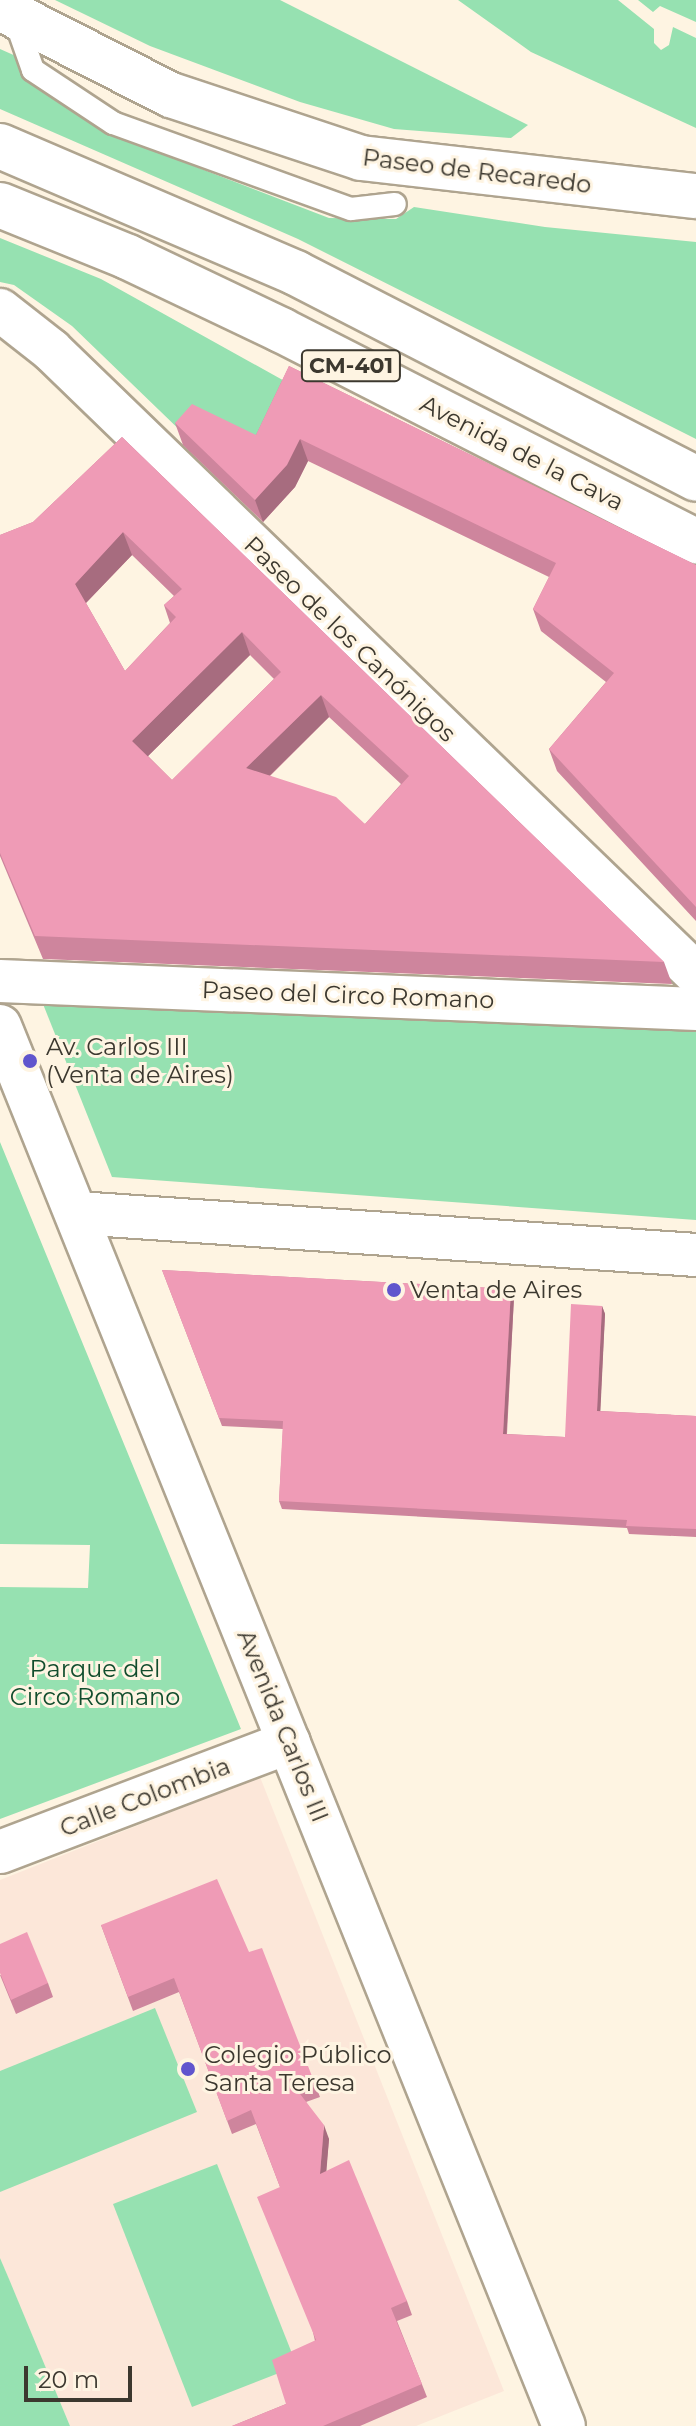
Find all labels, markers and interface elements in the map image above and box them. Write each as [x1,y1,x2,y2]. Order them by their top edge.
street label: Paseo de Recaredo [361,143,593,199]
road number: CM-401 [299,348,403,384]
street label: Avenida de la Cava [415,389,629,517]
street label: Paseo de los Canónigos [238,530,462,748]
street label: Paseo del Circo Romano [201,975,495,1015]
place label: Av. Carlos III (Venta de Aires) [46,1033,234,1089]
marker: Av. Carlos III (Venta de Aires) [21,1052,39,1070]
place label: Venta de Aires [410,1276,582,1304]
marker: Venta de Aires [385,1281,403,1299]
street label: Avenida Carlos III [231,1626,335,1826]
park label: Parque del Circo Romano [10,1655,180,1711]
street label: Calle Colombia [56,1751,234,1843]
place label: Colegio Público Santa Teresa [204,2041,392,2097]
marker: Colegio Público Santa Teresa [179,2060,197,2078]
scale bar [28,2350,136,2400]
text: 20 m [38,2365,99,2394]

